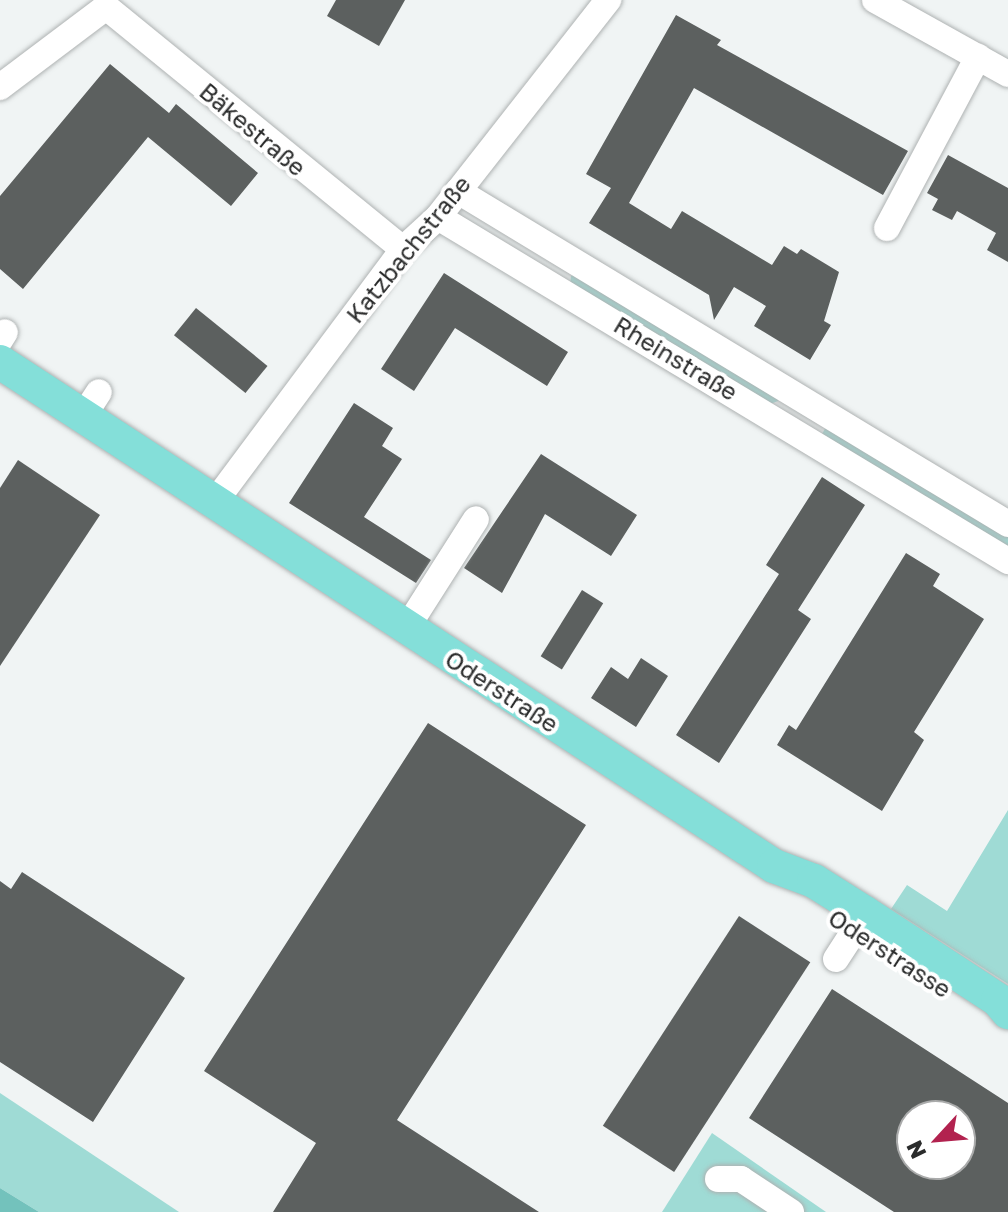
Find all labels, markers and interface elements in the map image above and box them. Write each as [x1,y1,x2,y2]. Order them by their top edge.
street label: Bäkestraße [194,76,312,182]
street label: Katzbachstraße [340,170,476,328]
street label: Rheinstraße [609,310,743,406]
street label: Oderstraße [440,644,564,738]
street label: Oderstrasse [823,903,957,1003]
north arrow [896,1100,976,1180]
text: N [900,1136,932,1163]

